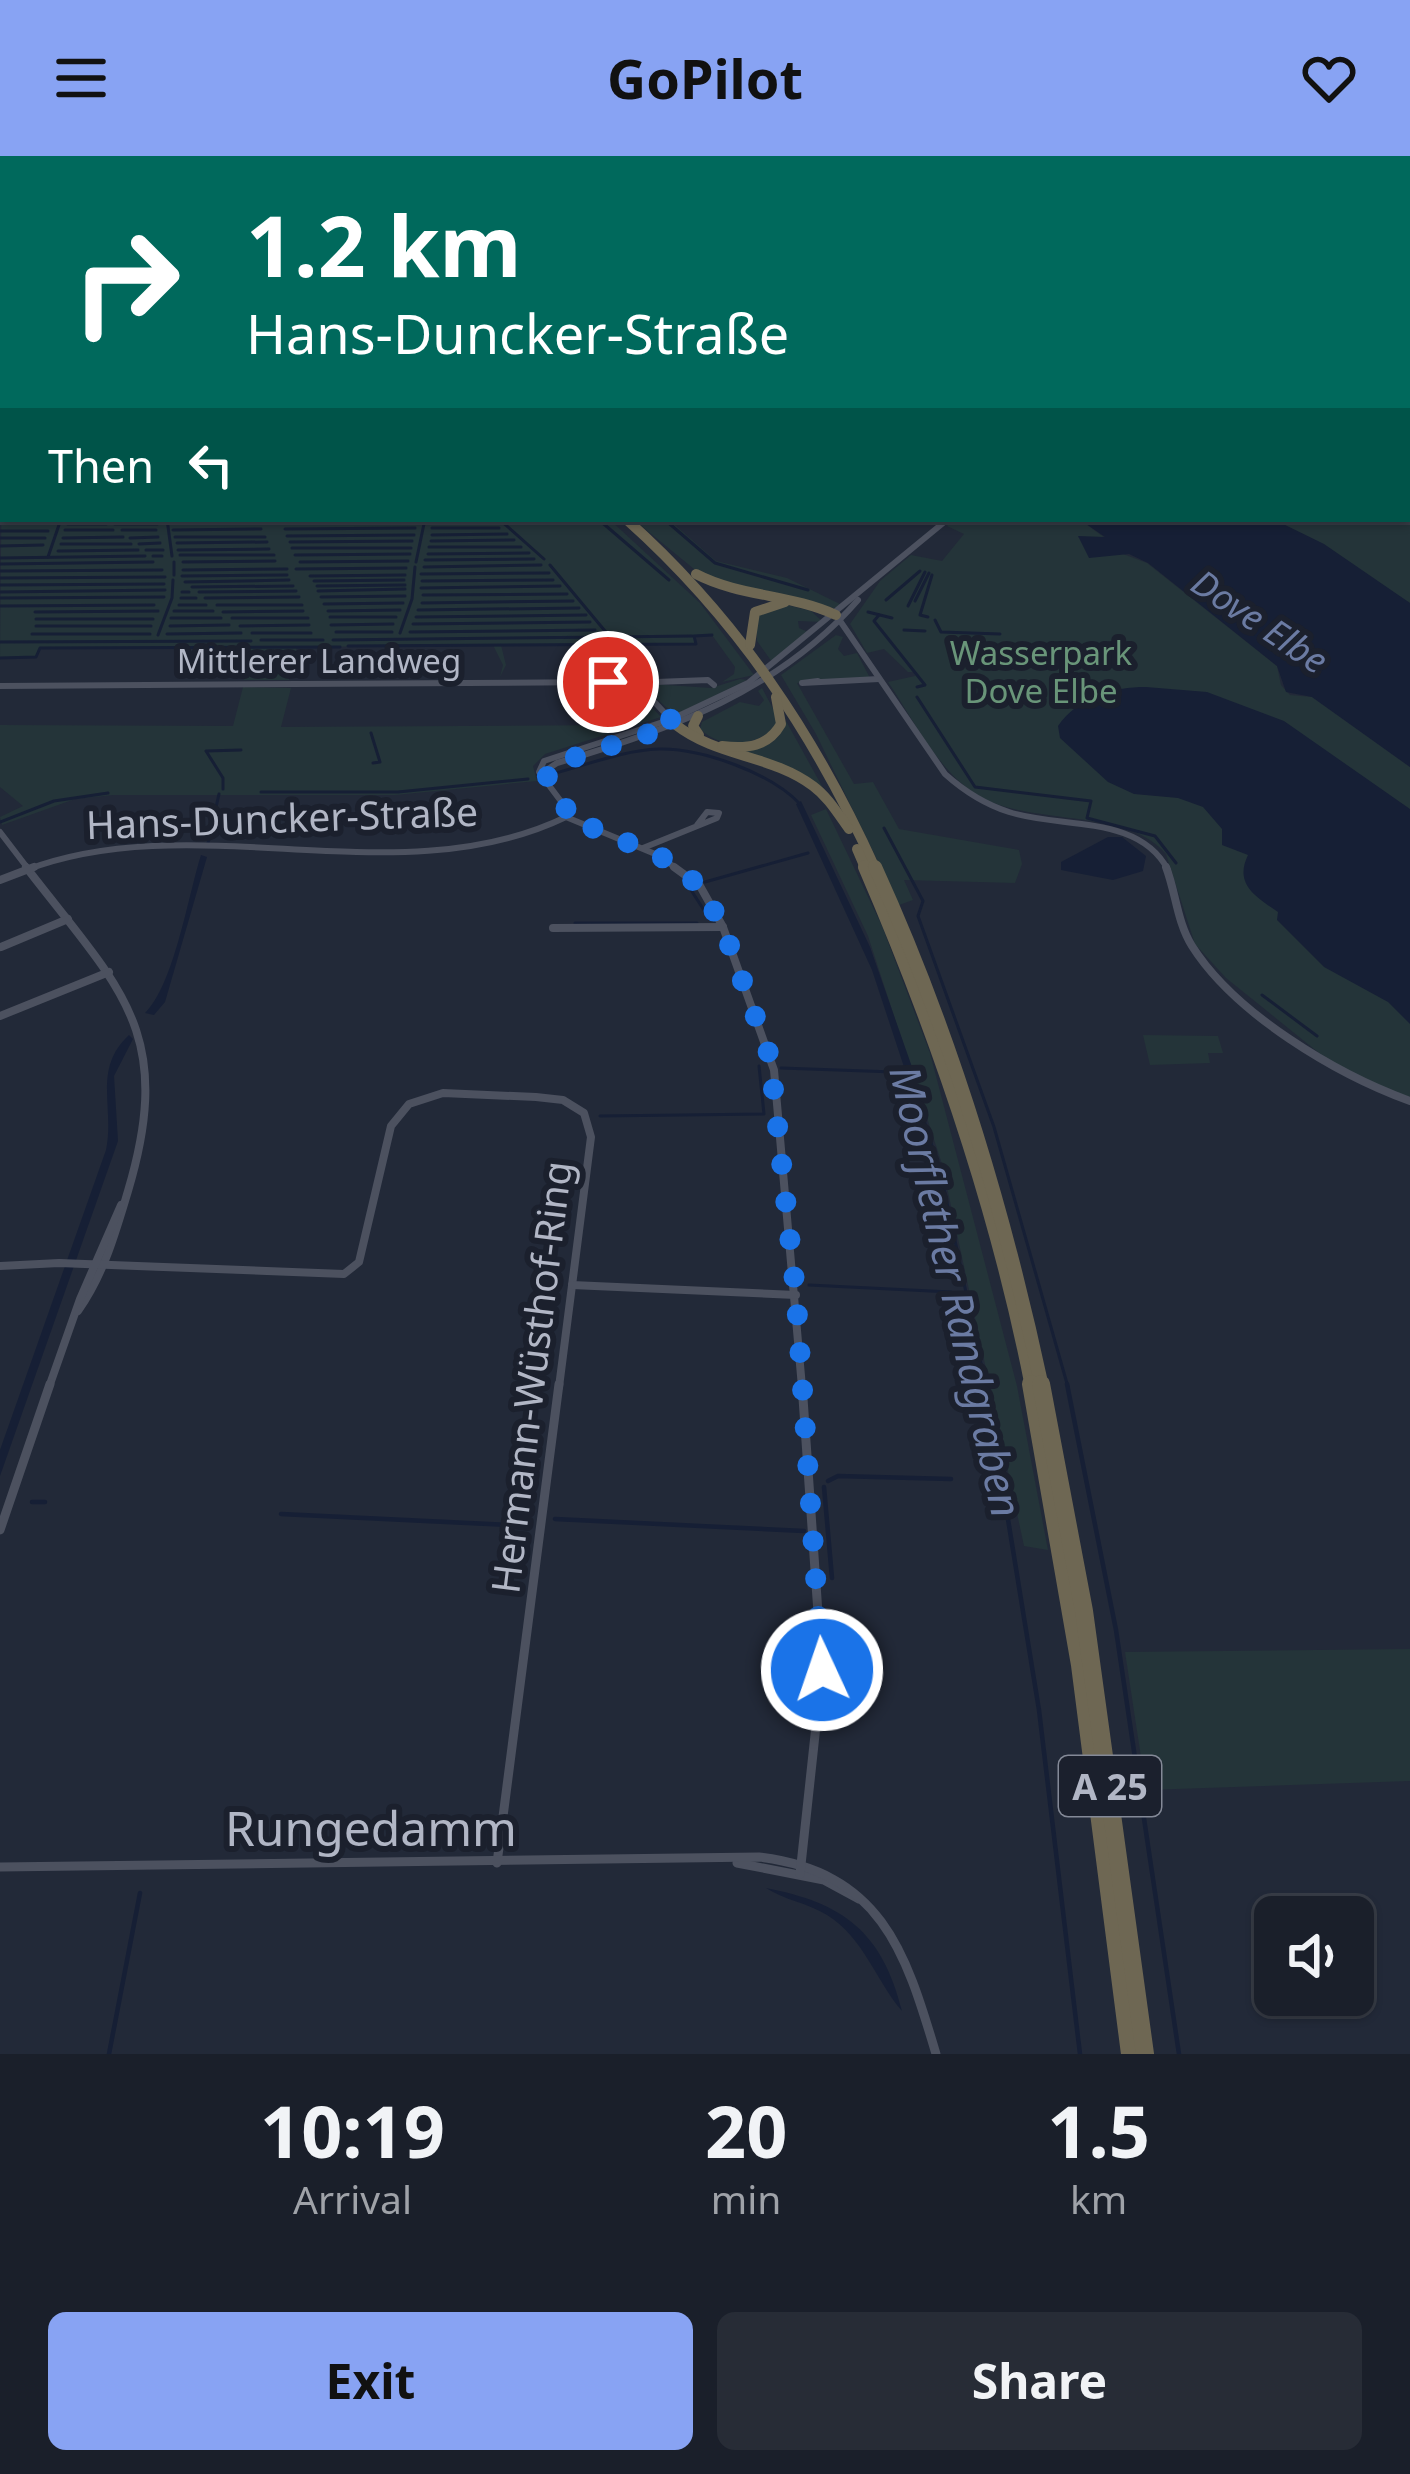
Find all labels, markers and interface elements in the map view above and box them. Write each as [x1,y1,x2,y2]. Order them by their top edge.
text: GoPilot [607,41,803,115]
icon: menu [48,45,114,111]
icon: heart [1296,45,1362,111]
text: 1.2 km [246,187,522,302]
icon: right [48,204,204,360]
text: Hans-Duncker-Straße [246,296,789,370]
icon: left [178,432,244,498]
text: Then [48,435,154,496]
water label: Dove Elbe [1182,558,1338,684]
park label: Wasserpark Dove Elbe [950,630,1133,713]
pin [557,631,659,733]
street label: Mittlerer Landweg [177,638,461,683]
icon: arrive [575,649,641,715]
street label: Hans-Duncker-Straße [85,784,479,850]
water label: Moorflether Randgraben [877,1060,1037,1522]
street label: Hermann-Wüsthof-Ring [477,1158,583,1596]
position arrow [759,1607,885,1733]
road number: A 25 [1059,1756,1161,1816]
street label: Rungedamm [225,1795,517,1860]
map controls [1254,1896,1374,2016]
button: sound [1254,1896,1374,2016]
text: 10:19 [260,2081,445,2179]
text: 20 [705,2081,787,2179]
text: 1.5 [1047,2081,1150,2179]
text: Arrival [293,2172,412,2225]
text: min [711,2172,781,2225]
text: km [1070,2172,1127,2225]
button: Exit [48,2312,693,2450]
button: Share [717,2312,1362,2450]

